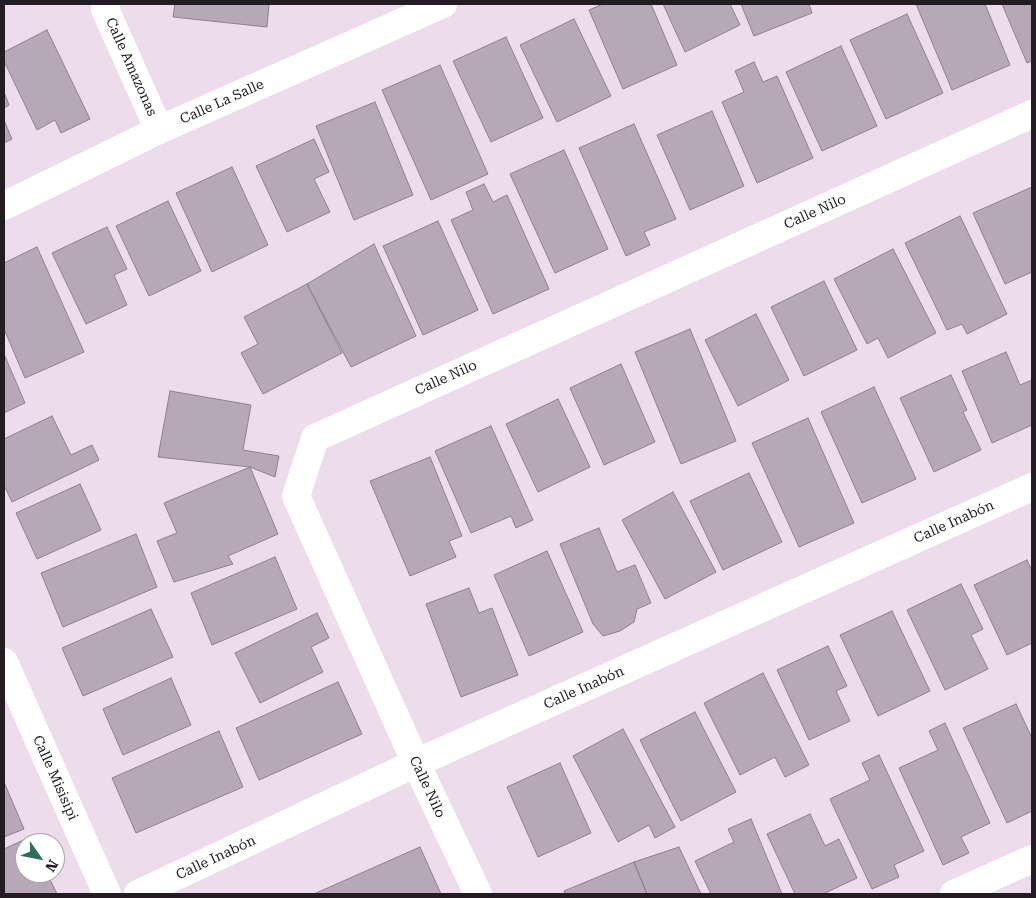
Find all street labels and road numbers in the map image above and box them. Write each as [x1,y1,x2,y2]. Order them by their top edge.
street label: Calle Amazonas [102,15,160,119]
street label: Calle La Salle [177,76,267,128]
street label: Calle Nilo [781,191,849,233]
street label: Calle Nilo [412,357,480,399]
street label: Calle Inabón [911,497,997,547]
street label: Calle Inabón [541,663,627,713]
street label: Calle Misisipi [29,733,81,823]
street label: Calle Nilo [405,753,449,821]
street label: Calle Inabón [173,832,259,884]

